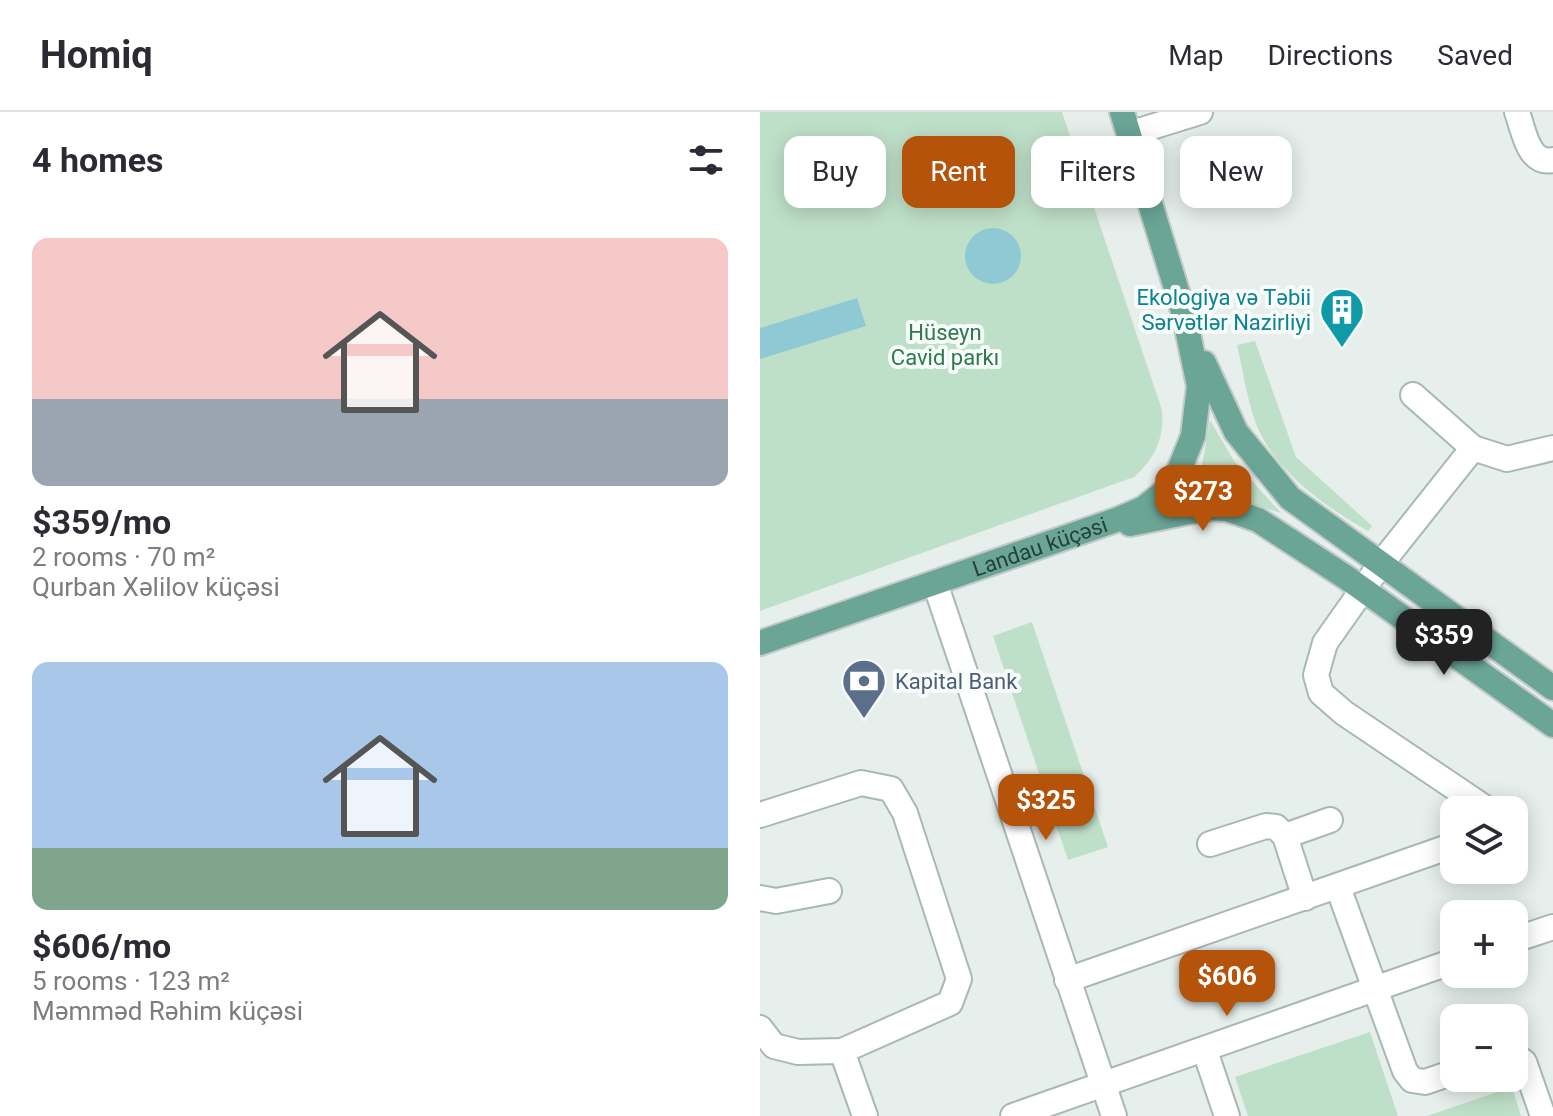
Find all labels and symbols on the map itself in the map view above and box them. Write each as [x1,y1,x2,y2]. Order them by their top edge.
place label: Ekologiya və Təbii Sərvətlər Nazirliyi [1136,285,1311,335]
building icon: Ekologiya və Təbii Sərvətlər Nazirliyi [1318,286,1366,349]
park label: Hüseyn Cavid parkı [891,320,999,370]
pin: $273 [1156,465,1250,533]
street label: Landau küçəsi [969,512,1111,581]
pin: $359 [1397,609,1491,677]
bank icon: Kapital Bank [840,657,888,720]
place label: Kapital Bank [895,669,1018,694]
pin: $325 [999,774,1093,842]
pin: $606 [1180,950,1274,1018]

